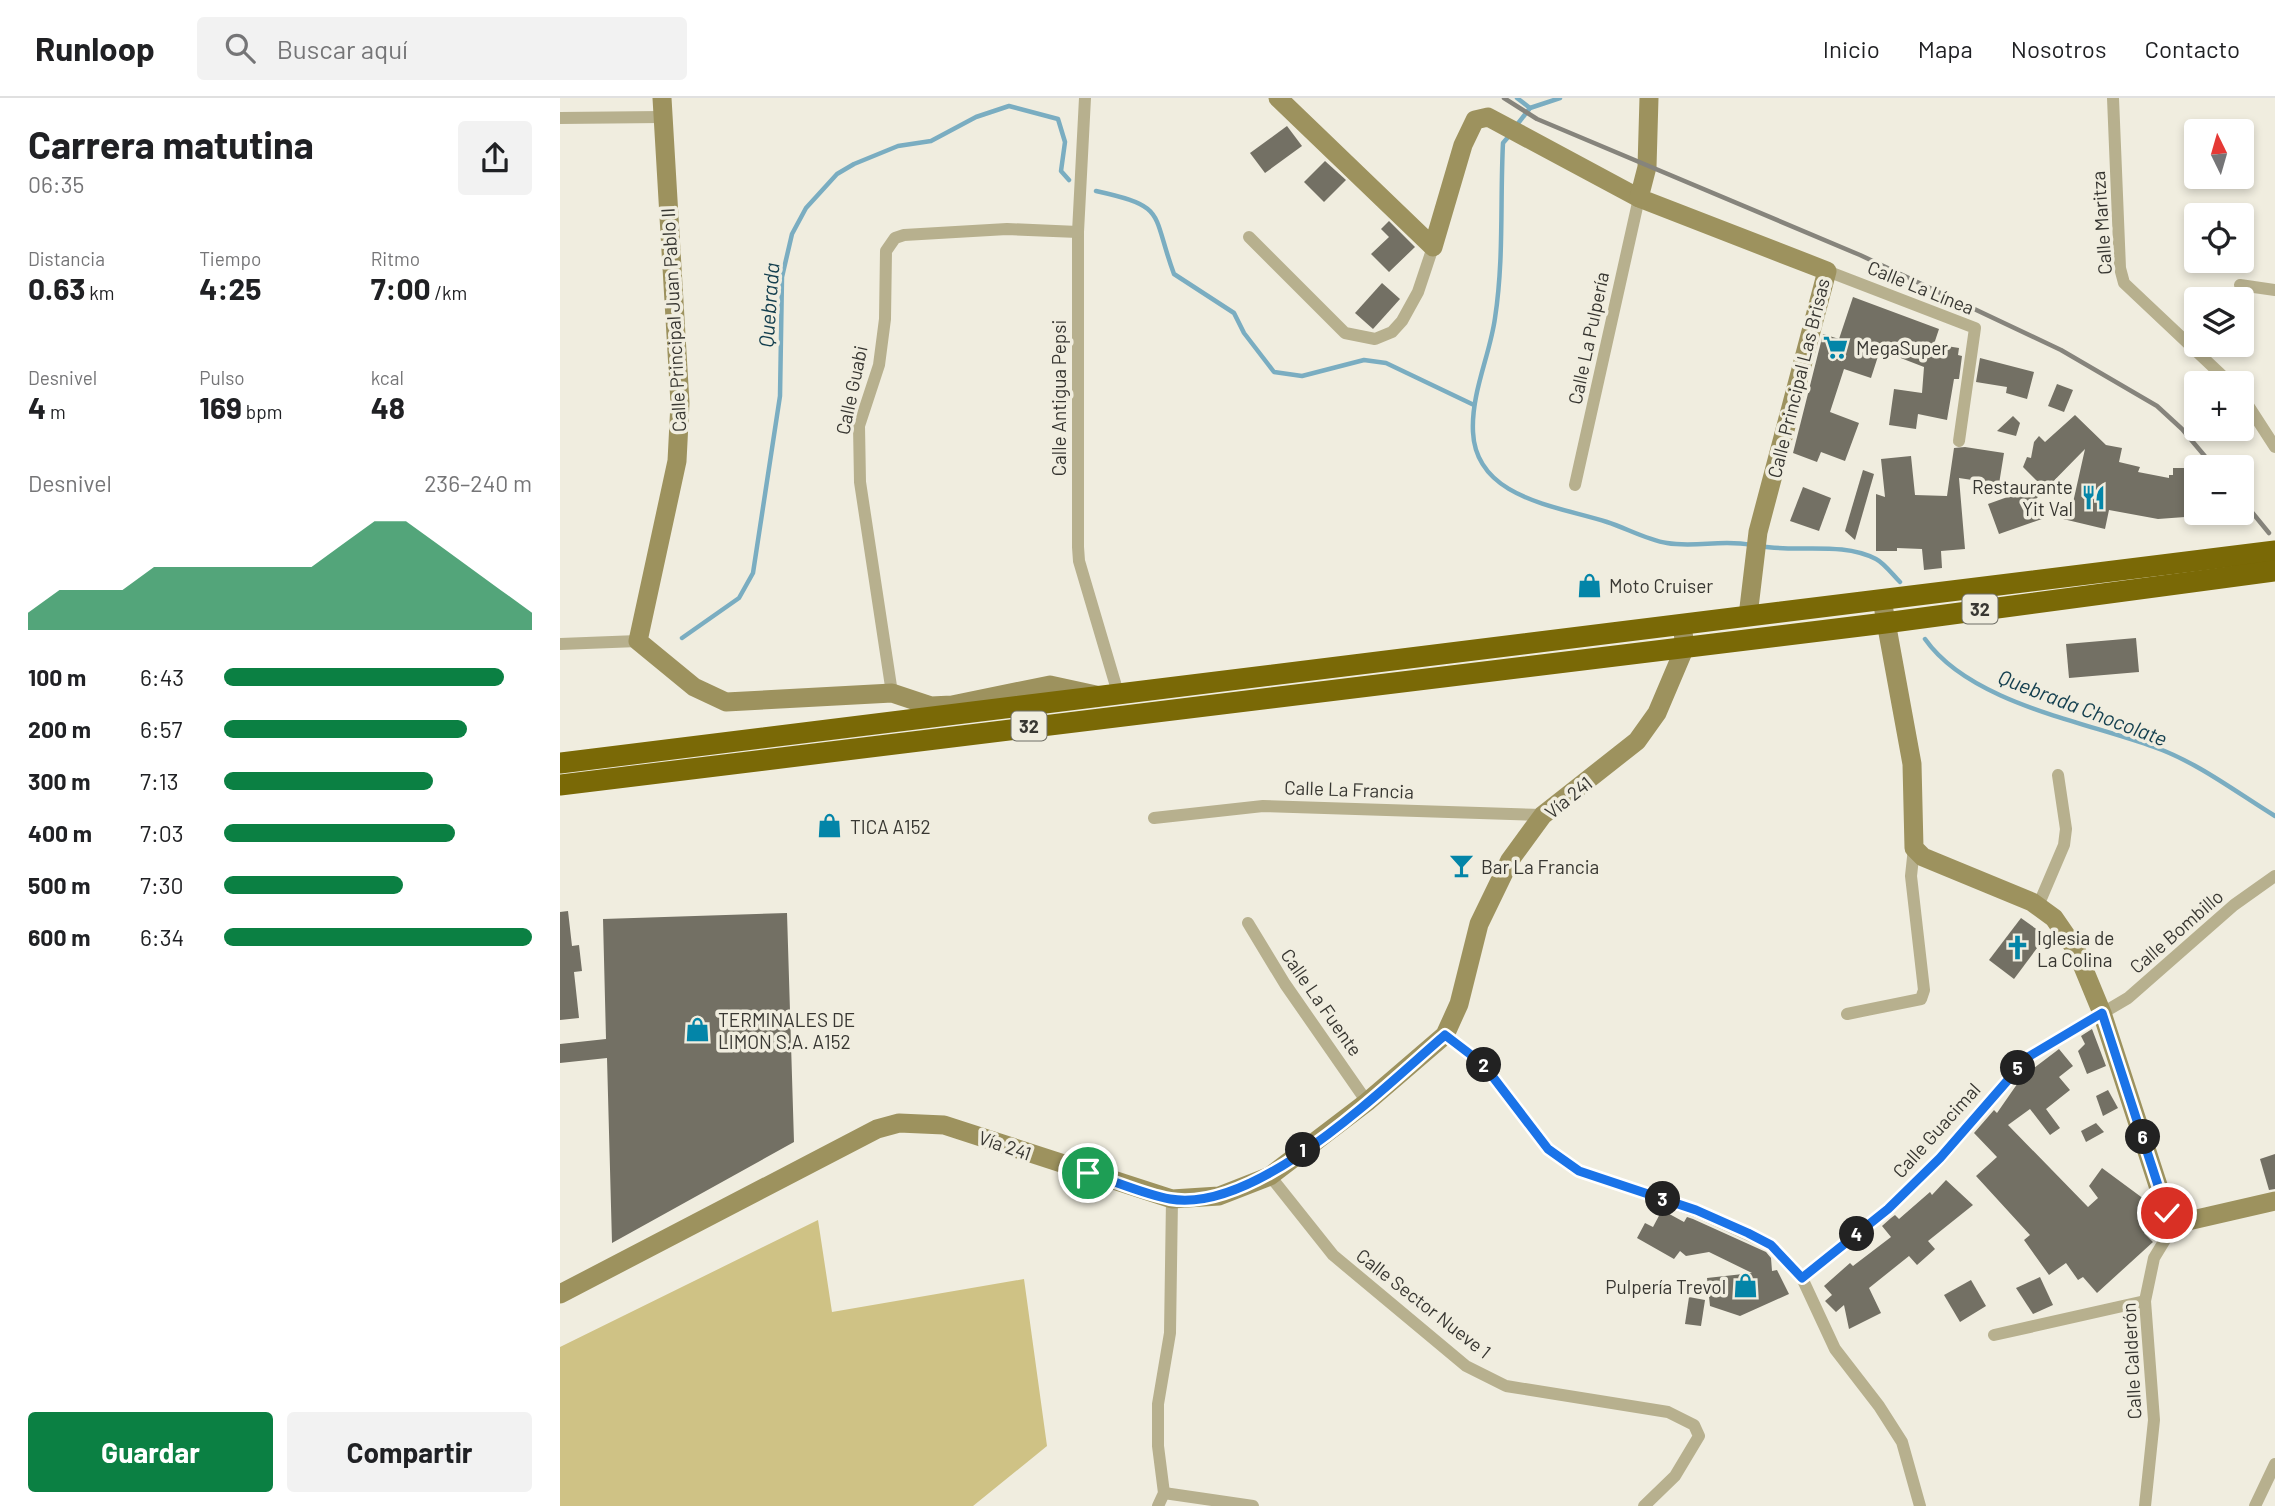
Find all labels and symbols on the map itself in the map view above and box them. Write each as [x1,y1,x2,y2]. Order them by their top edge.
north arrow [2184,119,2254,189]
street label: Calle Maritza [2086,170,2116,276]
street label: Calle Principal Juan Pablo II [656,207,690,433]
street label: Calle La Línea [1864,255,1978,319]
water label: Quebrada [753,262,783,348]
street label: Calle La Pulpería [1563,270,1613,406]
street label: Calle Principal Las Brisas [1762,276,1834,480]
street label: Calle Antigua Pepsi [1047,320,1070,476]
supermarket icon: MegaSuper [1822,333,1850,361]
place label: MegaSuper [1856,336,1948,359]
street label: Calle Guabi [830,343,872,437]
place label: Restaurante Yit Val [1972,475,2073,520]
restaurant icon: Restaurante Yit Val [2079,483,2107,511]
shop icon: Moto Cruiser [1575,571,1603,599]
place label: Moto Cruiser [1609,574,1713,597]
road number: 32 [1962,594,1998,624]
water label: Quebrada Chocolate [1995,663,2171,751]
road number: 32 [1012,712,1046,740]
street label: Vía 241 [1540,771,1596,823]
street label: Calle La Francia [1284,775,1414,803]
shop icon: TICA A152 [816,812,844,840]
place label: TICA A152 [850,815,931,838]
bar icon: Bar La Francia [1447,852,1475,880]
place label: Bar La Francia [1481,855,1599,878]
street label: Calle Bombillo [2125,884,2227,978]
place label: Iglesia de La Colina [2037,926,2114,971]
church icon: Iglesia de La Colina [2003,934,2031,962]
street label: Calle La Fuente [1276,944,1368,1060]
place label: TERMINALES DE LIMON S.A. A152 [718,1008,855,1053]
shop icon: TERMINALES DE LIMON S.A. A152 [684,1016,712,1044]
pin: 2 [1466,1048,1502,1082]
pin: 5 [2000,1051,2036,1086]
street label: Calle Guacimal [1887,1078,1985,1182]
pin: 6 [2126,1119,2160,1154]
street label: Vía 241 [976,1125,1034,1165]
pin: 1 [1286,1132,1320,1168]
pin [1058,1143,1118,1203]
pin: 3 [1646,1182,1680,1216]
pin [2137,1183,2197,1243]
pin: 4 [1840,1216,1874,1252]
street label: Calle Sector Nueve 1 [1352,1243,1496,1363]
shop icon: Pulpería Trevol [1732,1272,1760,1300]
place label: Pulpería Trevol [1605,1275,1726,1298]
street label: Calle Calderón [2116,1302,2146,1420]

